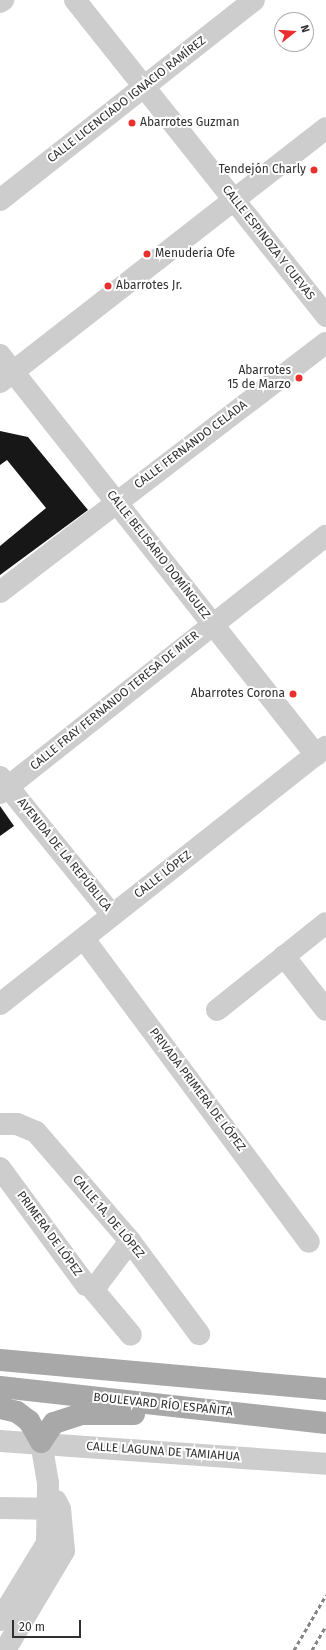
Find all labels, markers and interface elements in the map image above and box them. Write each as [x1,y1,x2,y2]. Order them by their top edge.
north arrow [274,12,314,52]
text: N [298,23,312,34]
street label: CALLE LICENCIADO IGNACIO RAMÍREZ [45,34,209,166]
place label: Abarrotes Guzman [140,116,239,130]
marker: Abarrotes Guzman [127,118,137,128]
place label: Tendejón Charly [218,163,306,177]
marker: Tendejón Charly [309,165,319,175]
street label: CALLE ESPINOZA Y CUEVAS [219,183,317,303]
place label: Menudería Ofe [155,247,235,261]
marker: Menudería Ofe [142,249,152,259]
place label: Abarrotes Jr. [116,279,182,293]
marker: Abarrotes Jr. [103,281,113,291]
place label: Abarrotes 15 de Marzo [227,364,291,392]
marker: Abarrotes 15 de Marzo [294,373,304,383]
street label: CALLE FERNANDO CELADA [132,398,250,492]
street label: CALLE BELISARIO DOMÍNGUEZ [103,488,213,622]
street label: CALLE FRAY FERNANDO TERESA DE MIER [28,628,202,774]
place label: Abarrotes Corona [191,687,285,701]
marker: Abarrotes Corona [288,689,298,699]
street label: AVENIDA DE LA REPÚBLICA [14,795,114,915]
street label: CALLE LÓPEZ [132,848,194,902]
street label: PRIVADA PRIMERA DE LÓPEZ [146,1026,248,1154]
street label: CALLE 1A. DE LÓPEZ [69,1173,147,1261]
street label: PRIMERA DE LÓPEZ [13,1189,85,1279]
street label: BOULEVARD RÍO ESPAÑITA [93,1391,233,1419]
street label: CALLE LAGUNA DE TAMIAHUA [86,1439,240,1465]
scale bar [14,1612,83,1638]
text: 20 m [19,1620,45,1634]

